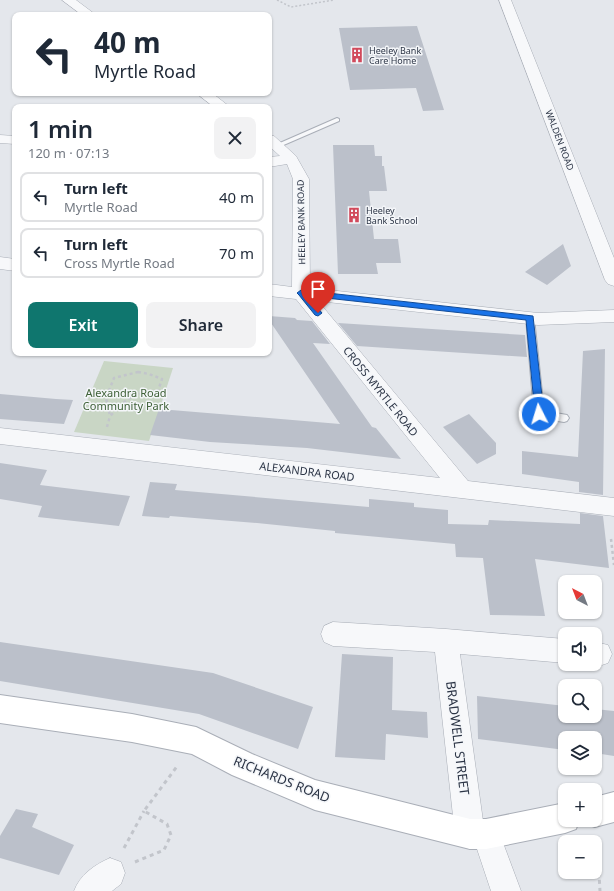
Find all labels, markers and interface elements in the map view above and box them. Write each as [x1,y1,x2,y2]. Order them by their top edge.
text: 40 m [94,23,161,61]
icon: left [28,28,80,80]
place label: Heeley Bank Care Home [369,44,421,67]
building icon: Heeley Bank Care Home [348,46,366,64]
text: Myrtle Road [94,59,196,83]
street label: WALDEN ROAD [542,108,578,173]
text: 1 min [28,112,93,145]
button: close [214,117,256,159]
text: 120 m · 07:13 [28,144,109,162]
text: Turn left [64,178,128,198]
street label: HEELEY BANK ROAD [294,179,308,265]
icon: left [30,186,52,208]
text: 40 m [219,187,254,207]
text: Myrtle Road [64,198,138,216]
place label: Heeley Bank School [366,204,418,227]
building icon: Heeley Bank School [345,206,363,224]
text: Turn left [64,234,128,254]
icon: left [30,242,52,264]
text: 70 m [219,243,254,263]
text: Cross Myrtle Road [64,254,175,272]
pin [301,272,335,313]
icon: arrive [307,278,329,300]
button: Exit [28,302,138,348]
button: Share [146,302,256,348]
street label: CROSS MYRTLE ROAD [340,343,422,439]
park label: Alexandra Road Community Park [83,385,169,413]
position arrow [518,393,560,435]
street label: ALEXANDRA ROAD [259,458,355,484]
north arrow [558,575,602,619]
map controls [558,575,602,879]
button: sound [558,627,602,671]
button: search [558,679,602,723]
street label: BRADWELL STREET [442,680,474,797]
button: layers [558,731,602,775]
street label: RICHARDS ROAD [231,751,333,807]
button: + [558,783,602,827]
button: − [558,835,602,879]

